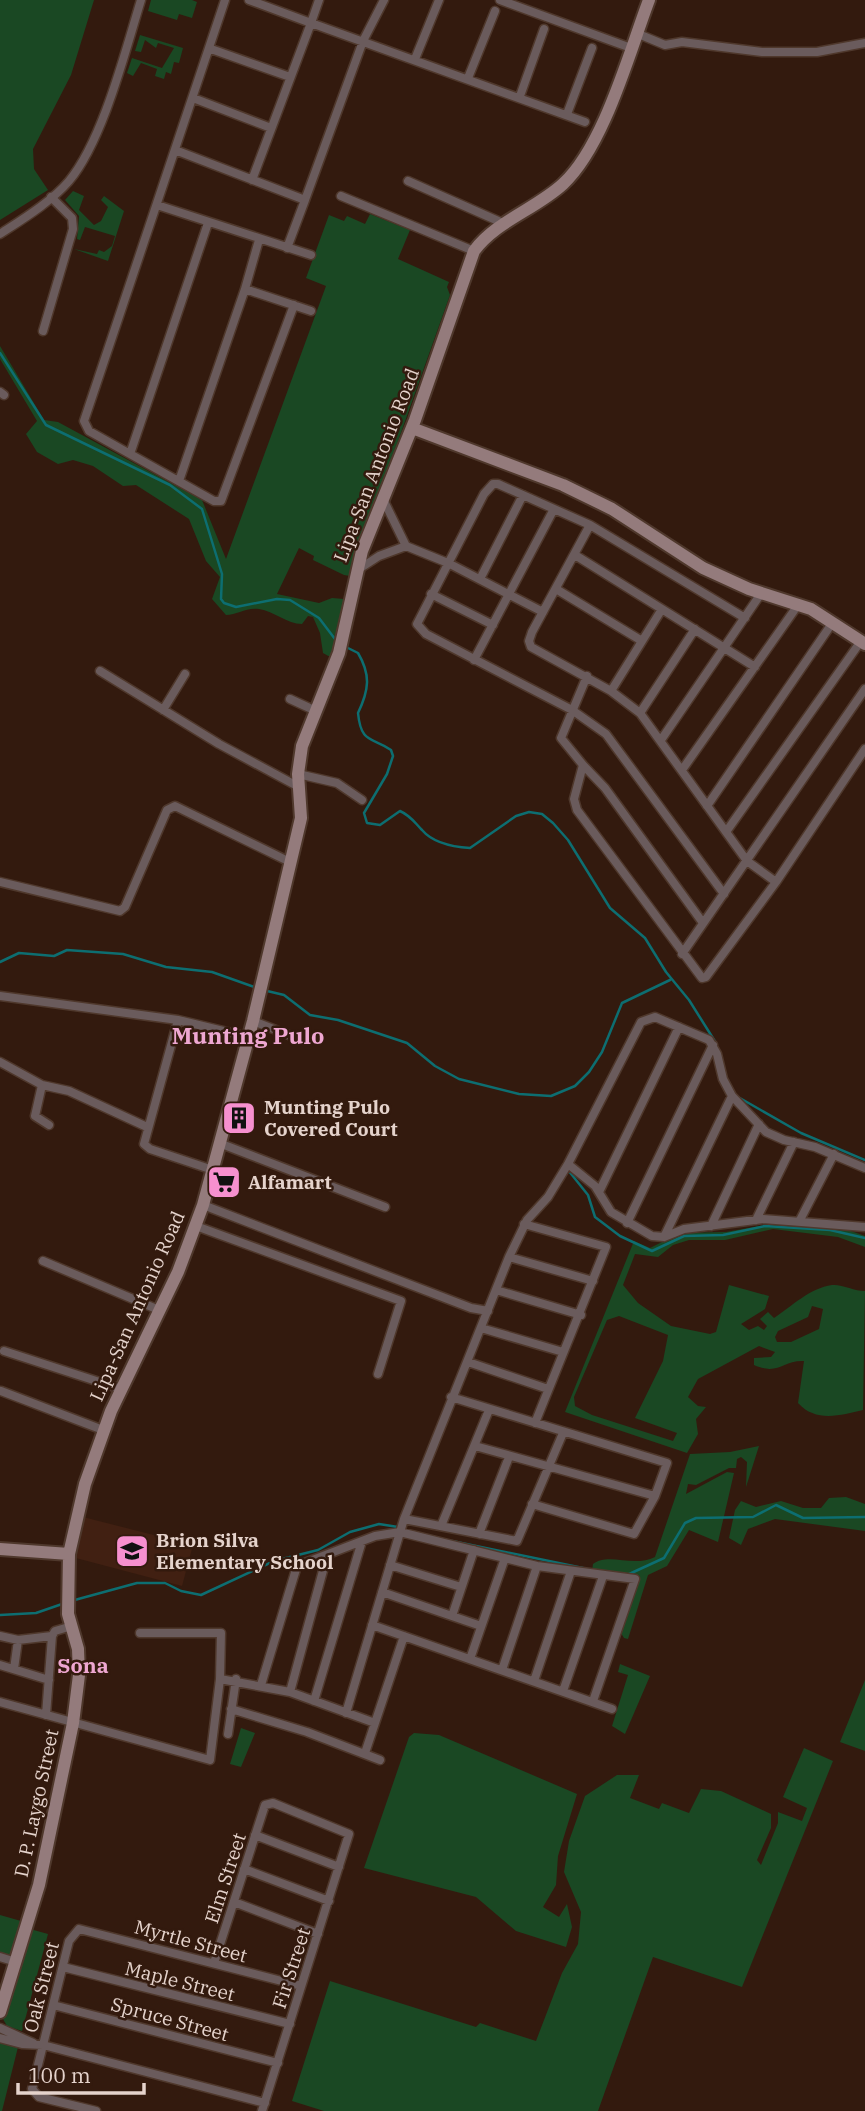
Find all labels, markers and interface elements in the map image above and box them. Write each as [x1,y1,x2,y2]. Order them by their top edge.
street label: Lipa-San Antonio Road [328,365,424,565]
district label: Munting Pulo [172,1020,324,1050]
place label: Munting Pulo Covered Court [264,1095,398,1141]
building icon: Munting Pulo Covered Court [220,1099,258,1137]
supermarket icon: Alfamart [205,1163,243,1201]
place label: Alfamart [248,1170,332,1194]
street label: Lipa-San Antonio Road [84,1207,190,1405]
place label: Brion Silva Elementary School [156,1528,333,1574]
school or university icon: Brion Silva Elementary School [113,1532,151,1570]
district label: Sona [57,1651,109,1679]
street label: D. P. Laygo Street [9,1726,63,1879]
street label: Elm Street [199,1829,251,1926]
street label: Myrtle Street [132,1914,250,1968]
street label: Fir Street [267,1924,315,2011]
street label: Oak Street [18,1939,64,2035]
street label: Maple Street [123,1956,238,2006]
street label: Spruce Street [109,1992,232,2046]
scale bar [18,2052,144,2096]
text: 100 m [28,2061,91,2089]

